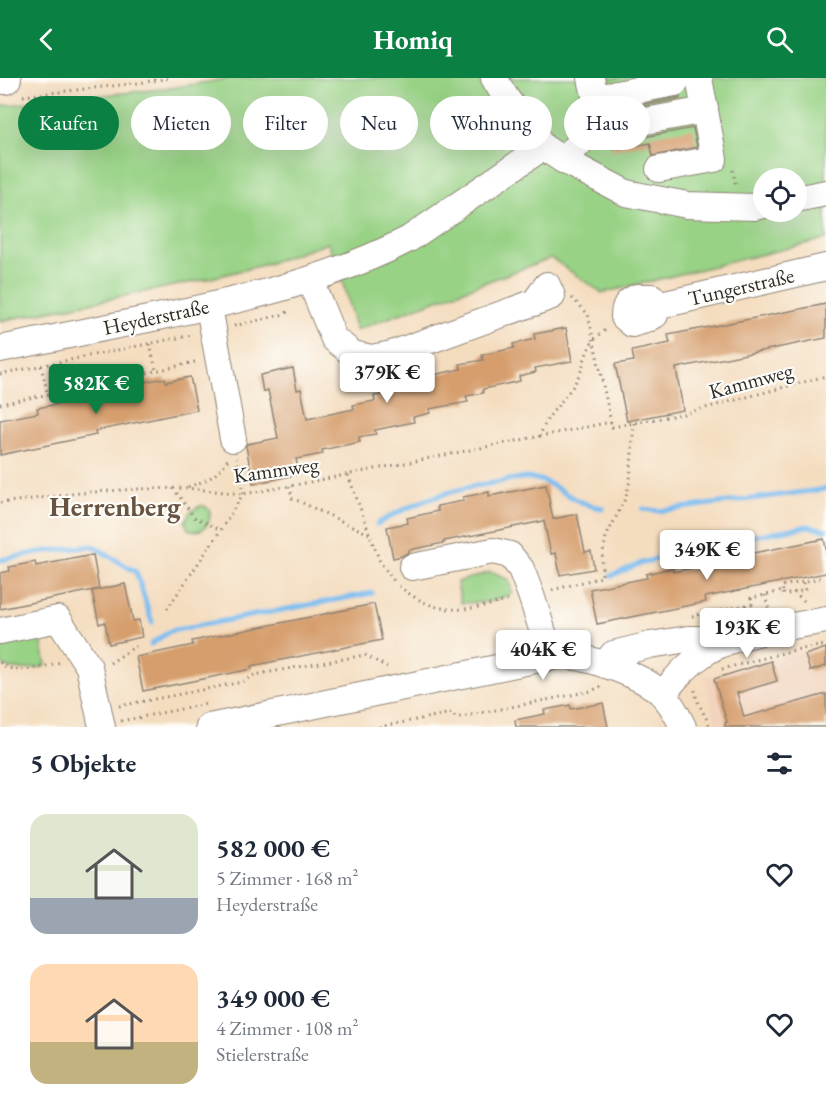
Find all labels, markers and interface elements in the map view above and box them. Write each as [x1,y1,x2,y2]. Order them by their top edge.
text: Homiq [373,22,453,57]
icon: back [30,23,63,56]
icon: search [763,23,796,56]
chip: Kaufen [18,96,119,150]
chip: Mieten [131,96,231,150]
chip: Filter [243,96,328,150]
chip: Neu [340,96,418,150]
chip: Wohnung [430,96,552,150]
chip: Haus [564,96,650,150]
map controls [753,168,807,222]
button: locate [753,168,807,222]
street label: Tungerstraße [685,261,797,312]
street label: Heyderstraße [101,292,211,341]
pin: 379K € [338,353,436,404]
street label: Kammweg [706,356,797,405]
text: 379K € [354,359,420,385]
pin: 582K € [47,364,145,415]
text: 582K € [63,370,129,396]
street label: Kammweg [231,450,321,489]
district label: Herrenberg [49,489,181,524]
pin: 349K € [658,530,756,581]
text: 349K € [674,536,740,562]
pin: 193K € [698,608,796,659]
text: 193K € [714,614,780,640]
pin: 404K € [494,630,592,681]
text: 404K € [510,636,576,662]
text: 5 Objekte [30,746,136,780]
icon: filters [763,747,796,780]
text: 582 000 € [216,831,330,865]
icon: home [78,838,150,910]
icon: heart [763,858,796,891]
text: 5 Zimmer · 168 m² [216,865,359,891]
text: Heyderstraße [216,891,318,917]
text: 349 000 € [216,981,330,1015]
icon: home [78,988,150,1060]
icon: heart [763,1008,796,1041]
text: 4 Zimmer · 108 m² [216,1015,359,1041]
text: Stielerstraße [216,1041,309,1067]

